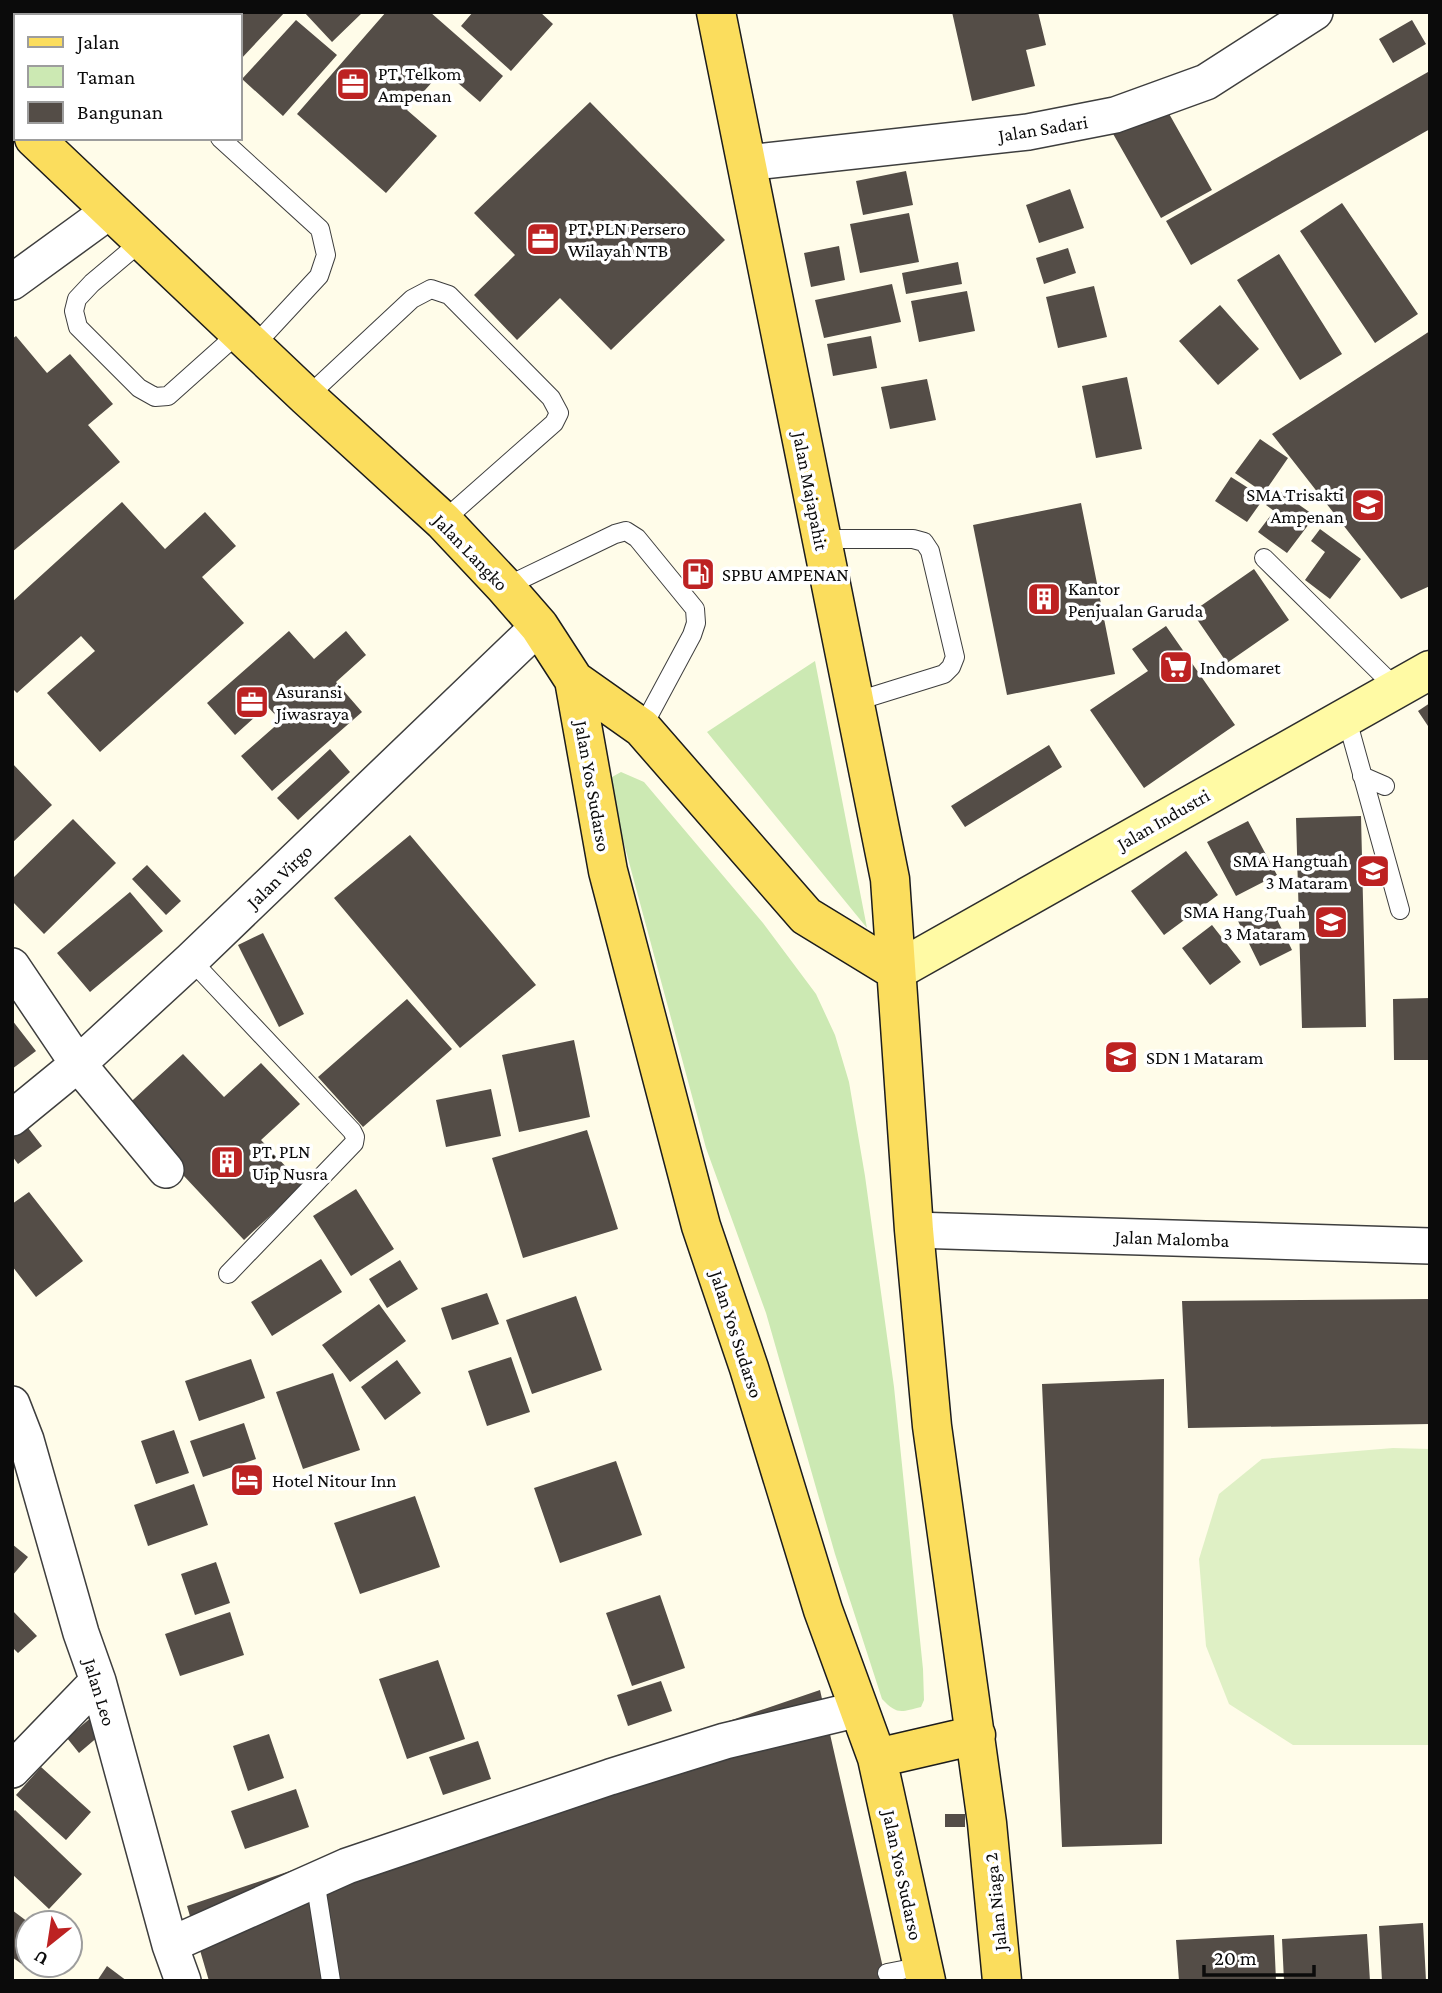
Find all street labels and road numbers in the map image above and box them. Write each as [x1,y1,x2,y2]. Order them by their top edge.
street label: Jalan Sadari [995,111,1089,146]
street label: Jalan Majapahit [787,428,832,553]
street label: Jalan Langko [428,508,512,595]
street label: Jalan Yos Sudarso [570,717,614,853]
street label: Jalan Industri [1111,784,1213,855]
street label: Jalan Virgo [241,840,316,914]
street label: Jalan Malomba [1112,1226,1230,1251]
street label: Jalan Yos Sudarso [705,1266,767,1400]
street label: Jalan Leo [79,1654,120,1728]
street label: Jalan Yos Sudarso [878,1806,927,1942]
street label: Jalan Niaga 2 [980,1852,1011,1954]

